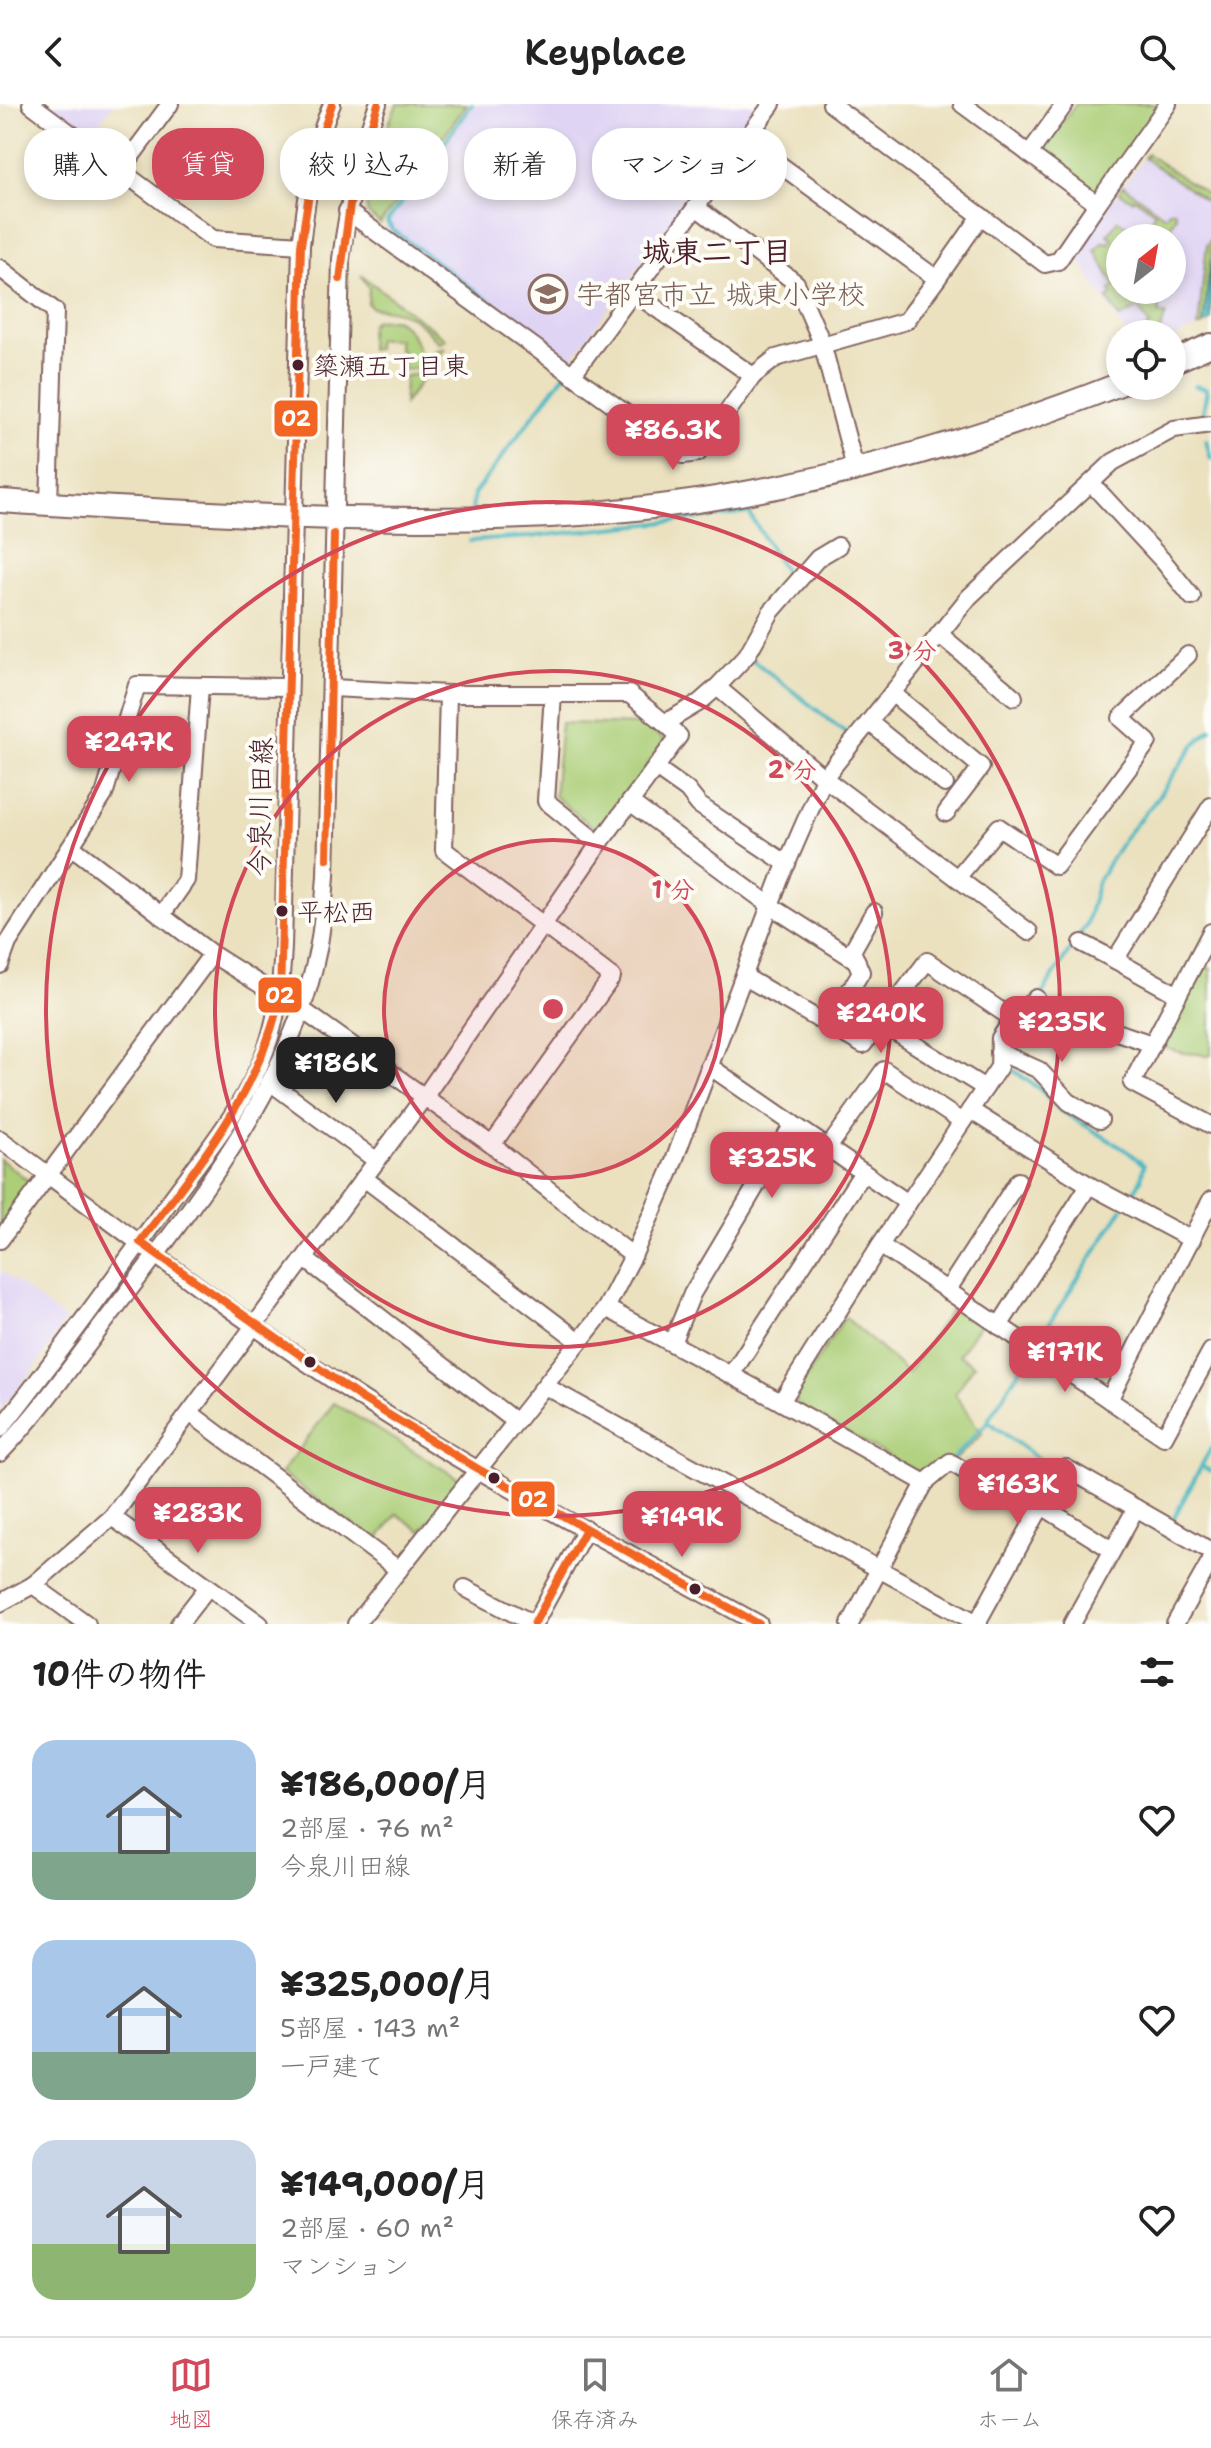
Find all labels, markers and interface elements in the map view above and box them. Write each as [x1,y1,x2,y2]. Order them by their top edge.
text: Keyplace [524,28,687,77]
icon: back [32,30,76,74]
icon: search [1135,30,1179,74]
chip: 購入 [24,128,136,200]
chip: 賃貸 [152,128,264,200]
chip: 絞り込み [280,128,448,200]
chip: 新着 [464,128,576,200]
chip: マンション [592,128,787,200]
north arrow [1106,224,1186,304]
map controls [1106,224,1186,400]
district label: 城東二丁目 [642,231,792,272]
school or university icon: 宇都宮市立 城東小学校 [527,273,569,315]
place label: 宇都宮市立 城東小学校 [576,275,866,313]
button: locate [1106,320,1186,400]
place label: 簗瀬五丁目東 [313,348,469,383]
marker: 簗瀬五丁目東 [290,357,306,373]
line badge: 02 [273,399,319,438]
text: 02 [281,404,311,433]
pin: ¥86.3K [608,404,738,472]
text: ¥86.3K [625,412,721,447]
text: 3 分 [887,635,937,667]
pin: ¥247K [73,716,185,784]
text: ¥247K [85,724,173,759]
street label: 今泉川田線 [240,737,280,877]
text: 2 分 [767,754,817,786]
text: 1 分 [651,874,695,906]
place label: 平松西 [297,894,375,929]
marker: 平松西 [274,903,290,919]
line badge: 02 [257,976,303,1014]
text: 02 [265,981,295,1010]
pin: ¥240K [825,987,937,1055]
centre of rings [539,995,567,1023]
text: ¥240K [836,995,926,1030]
pin: ¥235K [1006,996,1118,1064]
text: ¥235K [1018,1004,1106,1039]
pin: ¥186K [280,1037,392,1105]
text: ¥186K [294,1045,378,1080]
pin: ¥325K [716,1132,828,1200]
text: ¥325K [728,1140,816,1175]
pin: ¥171K [1009,1326,1121,1394]
text: ¥171K [1027,1334,1103,1369]
unlabelled marker [302,1354,318,1370]
pin: ¥163K [962,1458,1074,1526]
text: ¥163K [977,1466,1059,1501]
unlabelled marker [486,1470,502,1486]
line badge: 02 [510,1480,556,1518]
text: 02 [518,1485,548,1514]
pin: ¥283K [142,1487,254,1555]
pin: ¥149K [626,1491,738,1559]
text: ¥283K [153,1495,243,1530]
text: ¥149K [641,1499,723,1534]
unlabelled marker [687,1581,703,1597]
icon: filters [1135,1650,1179,1694]
text: 10件の物件 [32,1651,206,1697]
text: ¥186,000/月 [280,1761,491,1807]
icon: home [96,1772,192,1868]
icon: heart [1135,1798,1179,1842]
text: 2部屋 · 76 m² [280,1810,454,1845]
text: 今泉川田線 [280,1848,410,1883]
text: ¥325,000/月 [280,1961,496,2007]
icon: home [96,1972,192,2068]
icon: heart [1135,1998,1179,2042]
text: 5部屋 · 143 m² [280,2010,461,2045]
text: 一戸建て [280,2048,384,2083]
text: ¥149,000/月 [280,2161,490,2207]
icon: home [96,2172,192,2268]
icon: heart [1135,2198,1179,2242]
text: 2部屋 · 60 m² [280,2210,454,2245]
text: マンション [280,2248,409,2283]
tab: 地図 [169,2353,213,2434]
tab: 保存済み [551,2353,639,2434]
tab: ホーム [977,2353,1042,2434]

